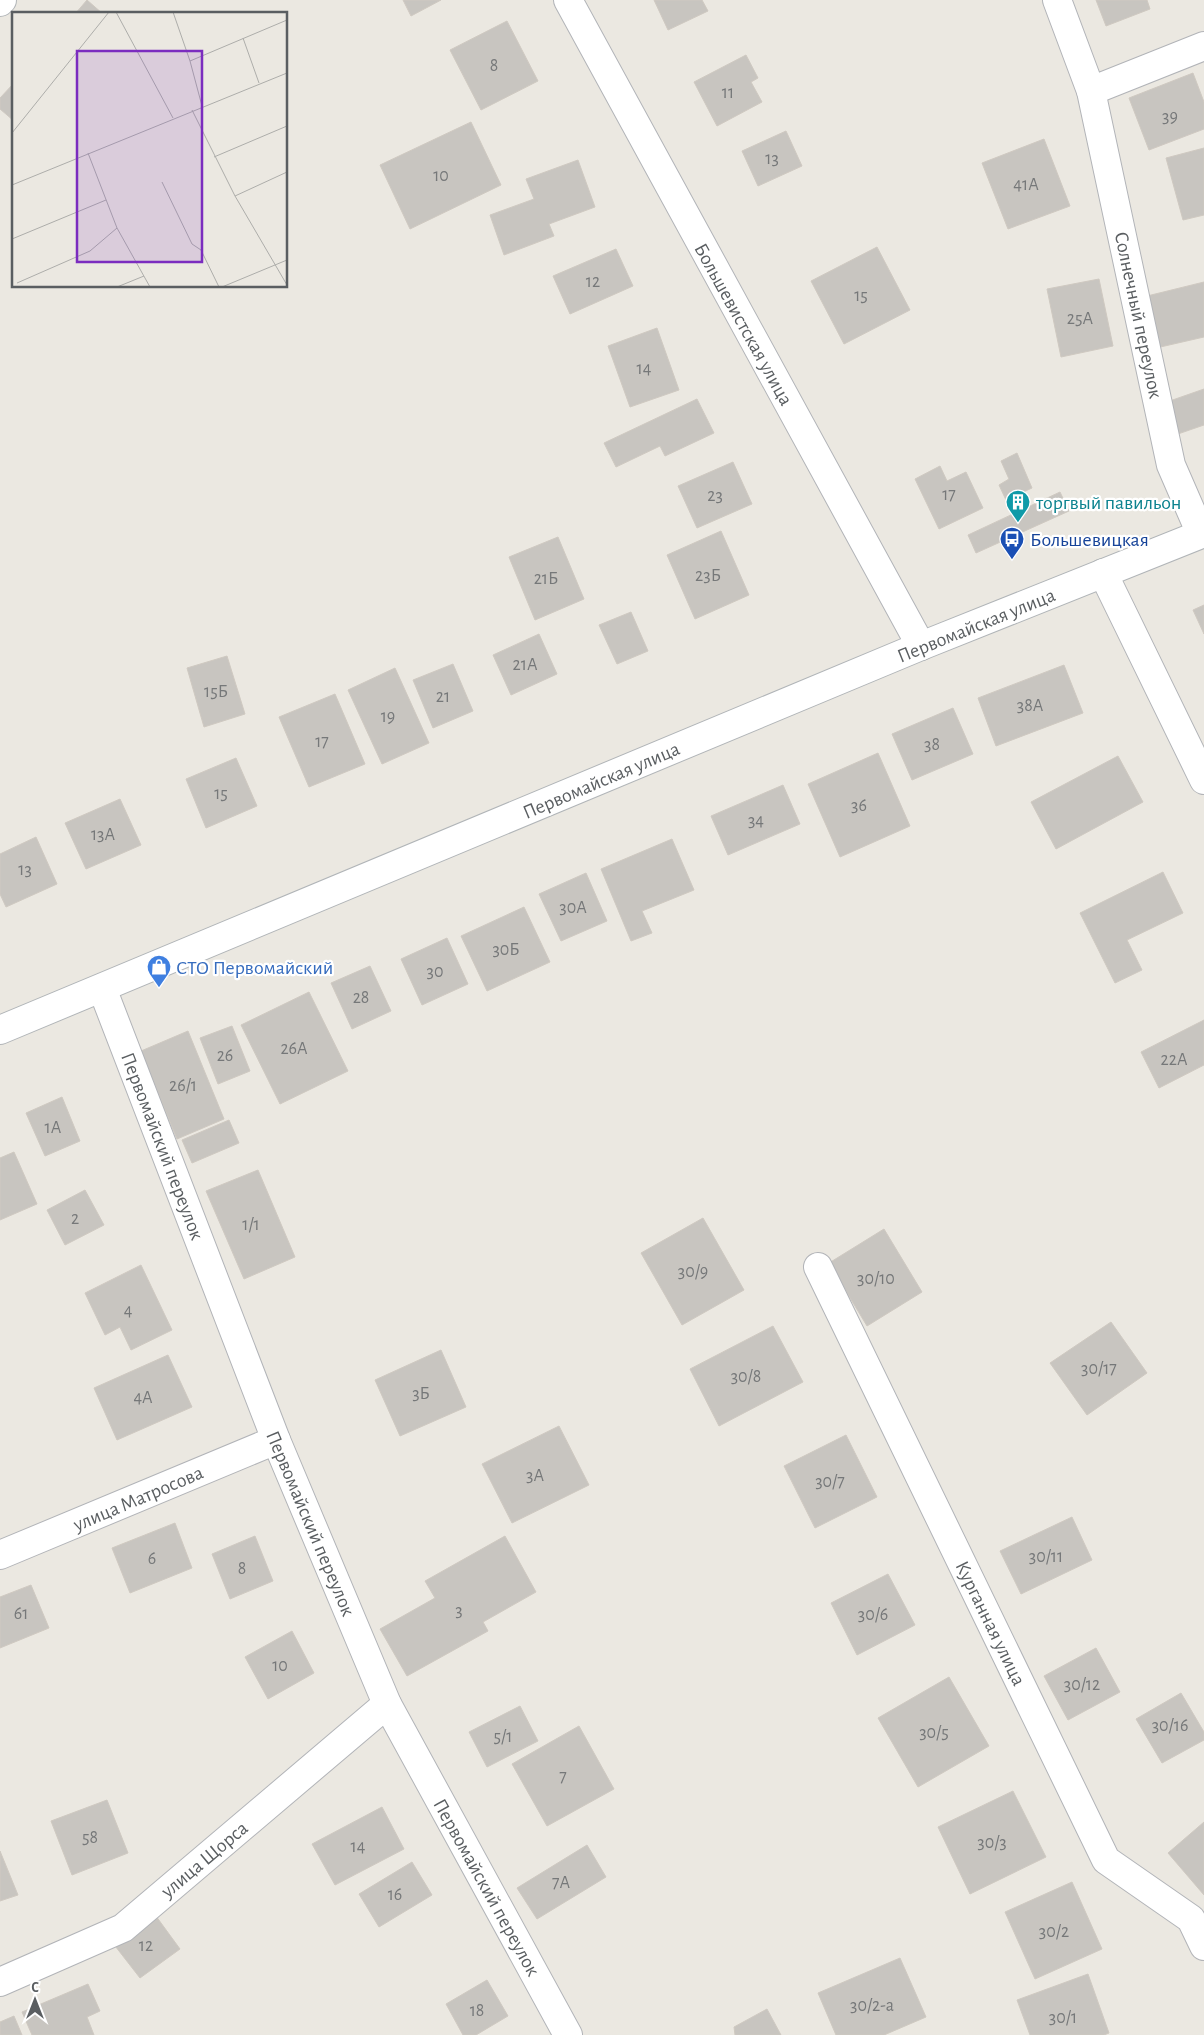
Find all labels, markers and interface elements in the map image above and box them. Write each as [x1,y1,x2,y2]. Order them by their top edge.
inset map [12,12,288,288]
house number: 8 [490,57,498,75]
house number: 11 [722,84,734,102]
house number: 39 [1162,108,1178,126]
house number: 13 [765,150,779,168]
house number: 10 [433,167,449,185]
house number: 41А [1013,176,1039,194]
street label: Солнечный переулок [1111,230,1165,400]
street label: Большевистская улица [690,240,796,409]
house number: 12 [586,273,600,291]
house number: 15 [854,287,868,305]
house number: 25А [1067,310,1094,328]
house number: 14 [637,360,652,378]
house number: 17 [942,486,956,504]
house number: 23 [707,487,723,505]
building icon: торгвый павильон [1005,489,1031,523]
place label: торгвый павильон [1035,493,1182,513]
bus stop icon: Большевицкая [999,526,1025,560]
place label: Большевицкая [1030,530,1149,550]
house number: 23Б [695,567,721,585]
house number: 21Б [534,570,558,588]
street label: Первомайская улица [895,585,1058,667]
house number: 21А [513,656,538,674]
house number: 15Б [204,683,228,701]
house number: 21 [436,688,450,706]
house number: 38А [1017,697,1044,715]
house number: 19 [381,708,395,726]
house number: 17 [315,733,329,751]
house number: 38 [924,736,940,754]
street label: Первомайская улица [520,739,683,823]
house number: 15 [214,785,228,803]
house number: 36 [851,797,867,815]
house number: 34 [748,812,764,830]
house number: 13А [91,826,116,844]
house number: 13 [18,861,32,879]
house number: 30А [559,899,587,917]
house number: 30Б [492,941,520,959]
shop icon: СТО Первомайский [146,954,172,988]
place label: СТО Первомайский [176,958,333,978]
house number: 30 [427,963,443,981]
house number: 28 [353,989,369,1007]
house number: 26А [280,1040,308,1058]
house number: 26 [217,1047,233,1065]
street label: Первомайский переулок [117,1050,207,1243]
house number: 22А [1161,1051,1188,1069]
house number: 26/1 [169,1077,197,1095]
house number: 1А [45,1119,62,1137]
house number: 2 [71,1210,79,1228]
house number: 1/1 [242,1216,260,1234]
house number: 30/9 [678,1263,708,1281]
house number: 30/10 [857,1270,895,1288]
house number: 4 [124,1302,133,1320]
house number: 30/17 [1081,1360,1117,1378]
house number: 30/8 [731,1368,761,1386]
house number: 3Б [412,1385,430,1403]
house number: 4А [133,1389,153,1407]
street label: Первомайский переулок [262,1428,358,1619]
street label: улица Матросова [70,1463,206,1536]
house number: 3А [526,1467,544,1485]
house number: 30/7 [815,1473,845,1491]
house number: 30/11 [1029,1548,1063,1566]
house number: 6 [148,1550,156,1568]
street label: Курганная улица [951,1558,1029,1689]
house number: 8 [238,1560,246,1578]
house number: 3 [455,1602,463,1620]
house number: 61 [14,1605,28,1623]
house number: 30/6 [858,1606,888,1624]
house number: 10 [272,1657,288,1675]
house number: 30/12 [1064,1676,1100,1694]
house number: 30/16 [1152,1717,1188,1735]
house number: 30/5 [919,1724,949,1742]
house number: 5/1 [494,1728,512,1746]
house number: 7 [559,1768,567,1786]
street label: Первомайский переулок [429,1796,543,1979]
street label: улица Щорса [157,1818,252,1902]
house number: 58 [82,1829,98,1847]
house number: 30/3 [977,1834,1007,1852]
house number: 14 [351,1838,366,1856]
house number: 7А [552,1874,570,1892]
house number: 16 [388,1886,402,1904]
house number: 30/2 [1039,1923,1069,1941]
house number: 12 [139,1937,153,1955]
north arrow [10,1975,60,2025]
text: С [31,1981,39,1995]
house number: 30/2-а [850,1997,894,2015]
house number: 18 [470,2002,484,2020]
house number: 30/1 [1049,2009,1077,2027]

